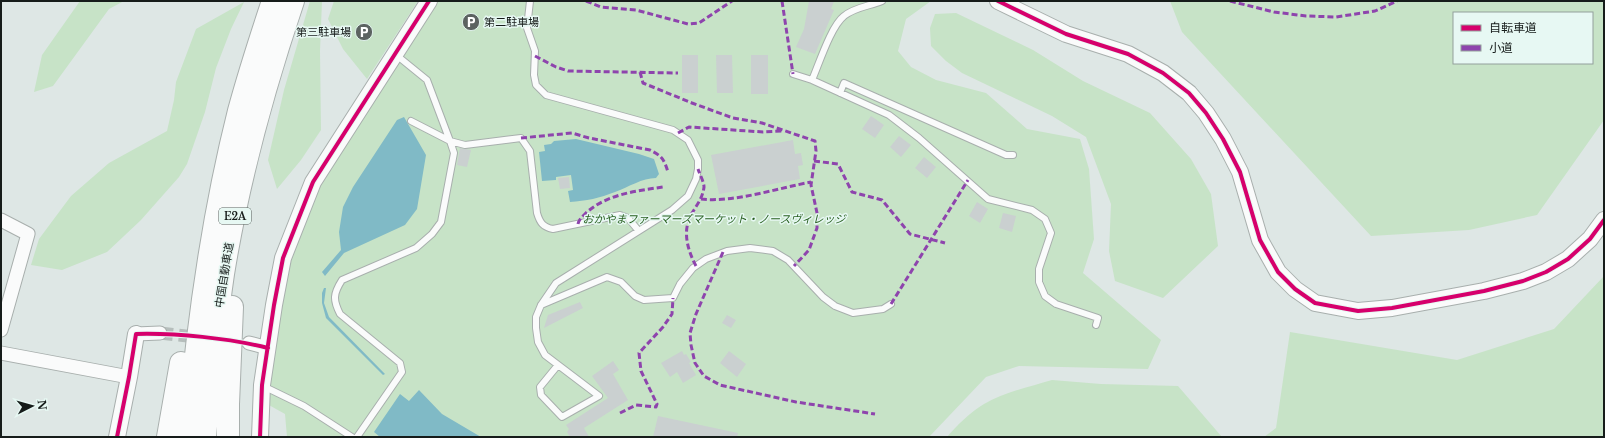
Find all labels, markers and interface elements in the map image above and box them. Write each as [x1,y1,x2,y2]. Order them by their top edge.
parking icon: 第二駐車場 [461,12,481,32]
legend [1453,12,1593,64]
place label: 第二駐車場 [484,15,539,29]
text: 自転車道 [1489,20,1537,35]
parking icon: 第三駐車場 [354,22,374,42]
place label: 第三駐車場 [296,25,351,39]
text: 小道 [1489,40,1513,55]
road number: E2A [219,208,251,224]
park label: おかやまファーマーズマーケット・ノースヴィレッジ [583,212,847,226]
street label: 中国自動車道 [212,241,236,309]
north arrow [12,386,52,426]
text: N [34,399,50,411]

